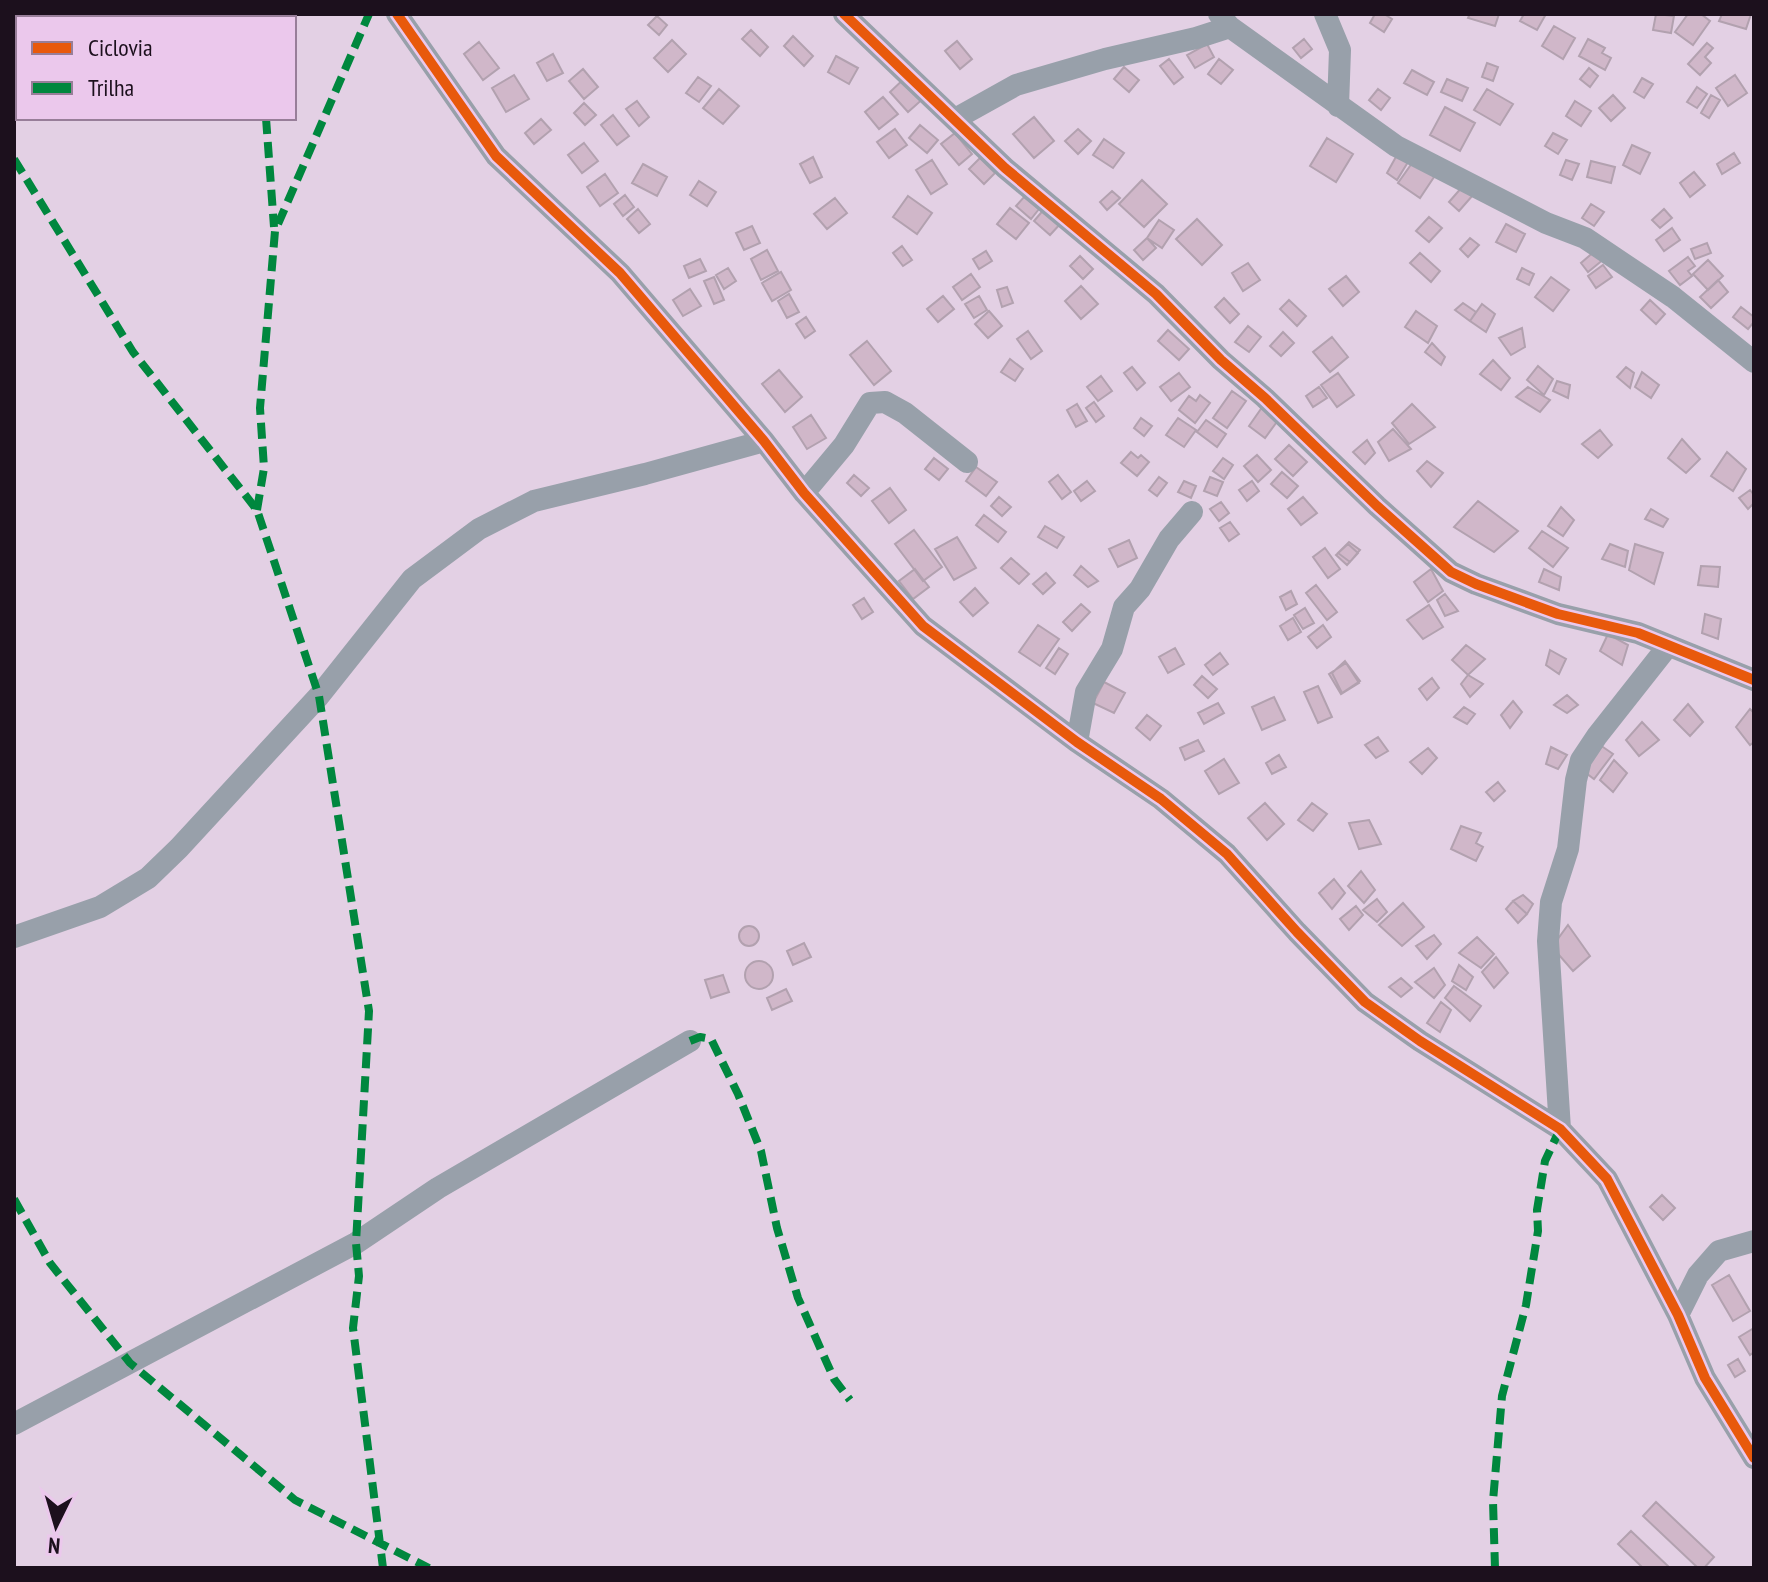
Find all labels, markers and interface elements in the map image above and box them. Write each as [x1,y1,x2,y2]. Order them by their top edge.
legend [16,16,296,120]
text: Ciclovia [88,32,153,63]
text: Trilha [88,72,134,103]
north arrow [16,1486,96,1566]
text: N [47,1531,61,1560]

